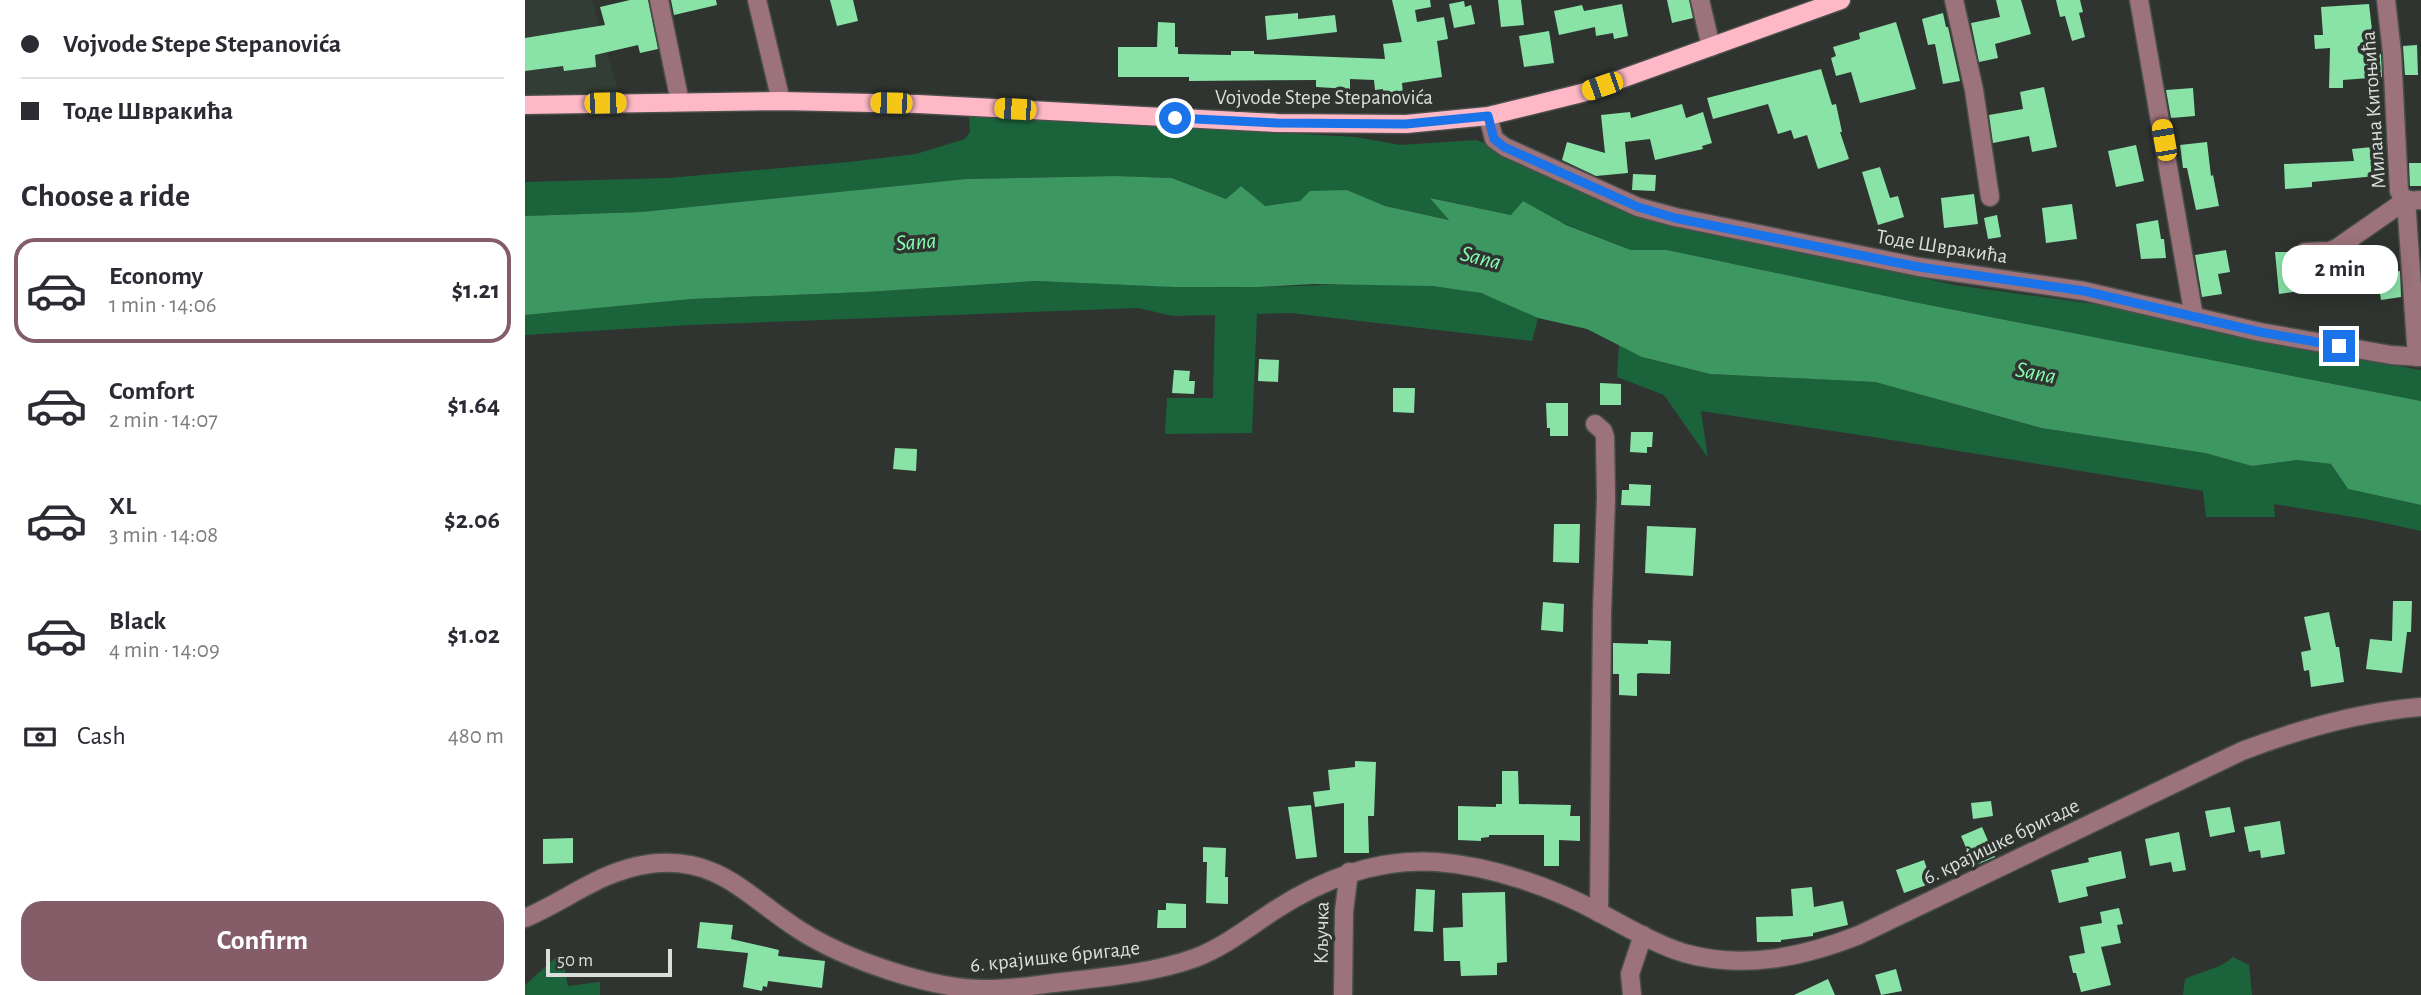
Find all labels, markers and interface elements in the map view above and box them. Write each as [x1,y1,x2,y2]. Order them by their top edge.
street label: Милана Китоњића [2357,30,2389,190]
text: Vojvode Stepe Stepanovića [63,31,341,57]
car [1579,69,1626,103]
street label: Vojvode Stepe Stepanovića [1215,87,1433,108]
car [584,92,627,114]
car [870,92,913,114]
car [994,97,1037,121]
text: Тоде Швракића [63,98,233,124]
route start [1159,102,1191,134]
car [2151,117,2178,163]
text: Choose a ride [21,180,190,212]
street label: Тоде Швракића [1875,226,2009,267]
water label: Sana [895,230,937,255]
water label: Sana [1458,242,1503,275]
callout: 2 min [2281,244,2397,294]
text: 2 min [2314,258,2366,281]
icon: car [25,259,88,322]
text: Economy [109,263,203,289]
text: $1.21 [451,277,500,303]
text: 1 min · 14:06 [109,294,217,317]
route end [2323,330,2355,362]
water label: Sana [2013,358,2058,389]
icon: car [25,374,88,437]
text: Comfort [109,378,194,404]
text: $1.64 [447,392,500,418]
text: 2 min · 14:07 [109,409,218,432]
icon: car [25,489,88,552]
text: XL [109,493,136,519]
text: $2.06 [444,507,500,533]
text: 3 min · 14:08 [109,524,218,547]
icon: car [25,604,88,667]
text: Black [109,608,166,634]
text: $1.02 [447,622,500,648]
text: 4 min · 14:09 [109,639,220,662]
icon: cash [21,718,59,756]
text: Cash [77,723,126,749]
text: 480 m [448,725,504,748]
street label: 6. крајишке бригаде [1920,795,2083,888]
button: Confirm [21,901,504,981]
street label: Кључка [1310,901,1333,965]
street label: 6. крајишке бригаде [969,937,1141,976]
scale bar [546,946,672,978]
text: 50 m [557,951,593,970]

